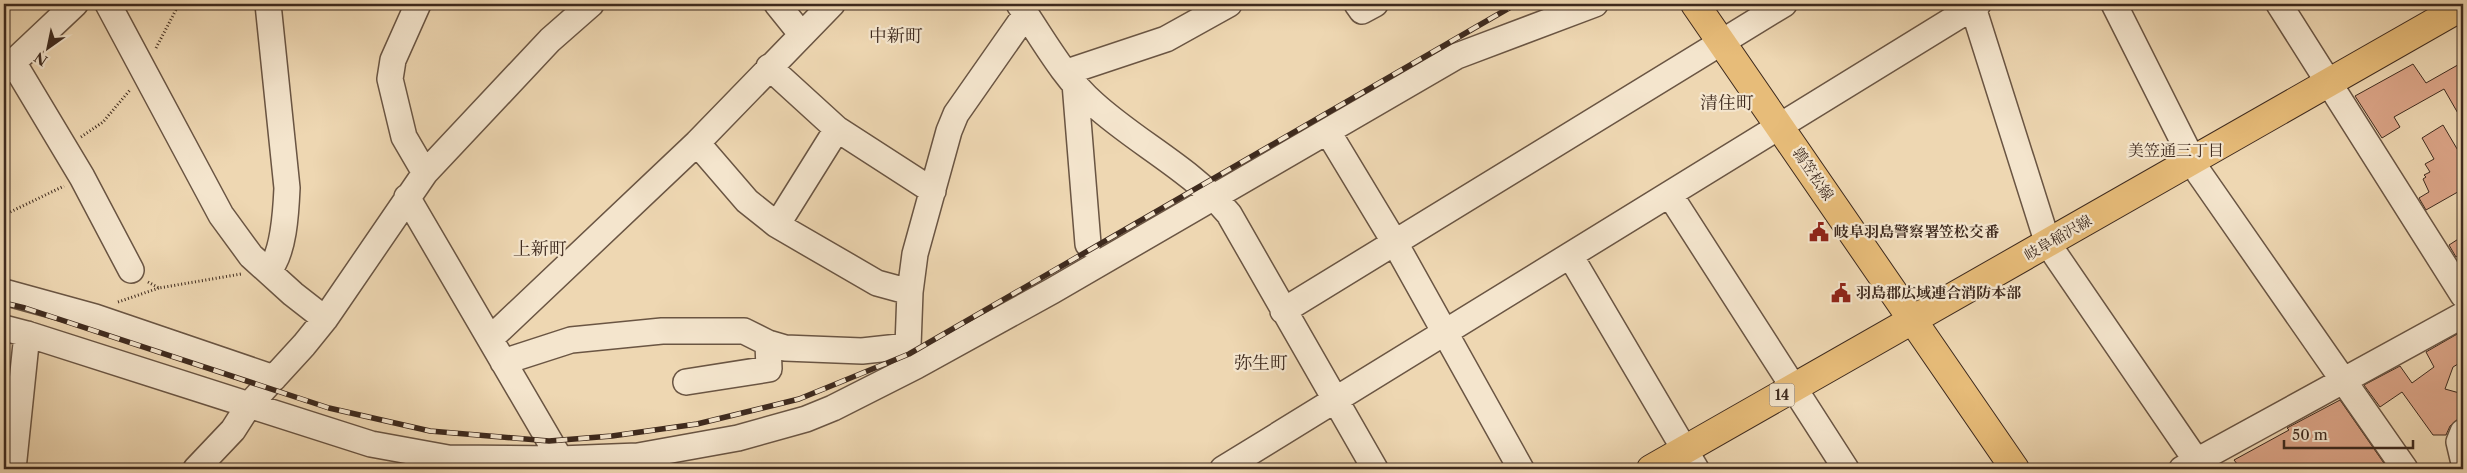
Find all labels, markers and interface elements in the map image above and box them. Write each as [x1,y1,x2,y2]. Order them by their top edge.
north arrow [22,22,72,72]
district label: 中新町 [869,25,923,47]
text: N [31,48,51,70]
district label: 清住町 [1700,92,1754,114]
district label: 美笠通三丁目 [2128,140,2224,160]
street label: 鶉笠松線 [1789,144,1838,204]
street label: 岐阜稲沢線 [2021,211,2095,265]
public building icon: 岐阜羽島警察署笠松交番 [1808,221,1830,243]
place label: 岐阜羽島警察署笠松交番 [1834,222,2000,241]
district label: 上新町 [513,238,567,260]
public building icon: 羽島郡広域連合消防本部 [1830,282,1852,304]
place label: 羽島郡広域連合消防本部 [1856,283,2022,302]
district label: 弥生町 [1234,352,1288,374]
road number: 14 [1770,384,1794,406]
scale bar [2284,418,2413,450]
text: 50 m [2292,425,2328,444]

